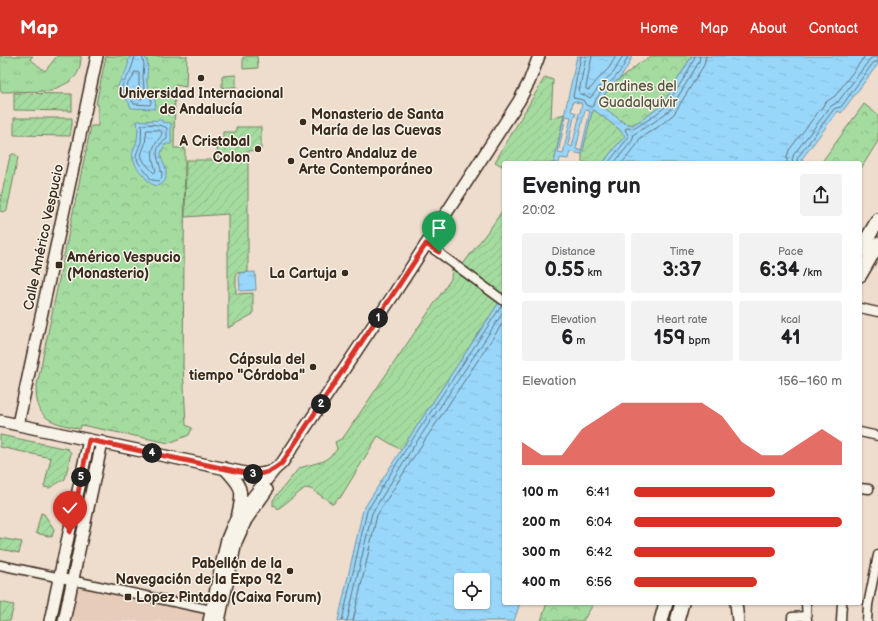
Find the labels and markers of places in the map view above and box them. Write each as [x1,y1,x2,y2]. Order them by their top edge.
marker: Universidad Internacional de Andalucía [196,73,206,83]
place label: Universidad Internacional de Andalucía [119,85,283,118]
place label: Monasterio de Santa María de las Cuevas [311,106,444,139]
marker: Monasterio de Santa María de las Cuevas [298,117,308,127]
place label: A Cristobal Colon [179,133,250,166]
marker: A Cristobal Colon [253,144,263,154]
place label: Centro Andaluz de Arte Contemporáneo [298,145,433,178]
marker: Centro Andaluz de Arte Contemporáneo [286,156,296,166]
pin [422,211,456,252]
place label: Américo Vespucio (Monasterio) [66,249,181,282]
marker: Américo Vespucio (Monasterio) [54,260,64,270]
place label: La Cartuja [269,265,337,282]
marker: La Cartuja [340,268,350,278]
pin: 1 [368,308,388,328]
place label: Cápsula del tiempo "Córdoba" [188,351,305,384]
marker: Cápsula del tiempo "Córdoba" [308,362,318,372]
pin: 2 [311,394,331,414]
pin: 4 [142,443,162,463]
pin: 3 [243,464,263,484]
pin: 5 [71,467,91,487]
pin [53,491,87,532]
place label: Pabellón de la Navegación de la Expo 92 [115,555,283,588]
marker: Pabellón de la Navegación de la Expo 92 [285,566,295,576]
place label: Lopez Pintado (Caixa Forum) [136,589,322,606]
marker: Lopez Pintado (Caixa Forum) [123,592,133,602]

